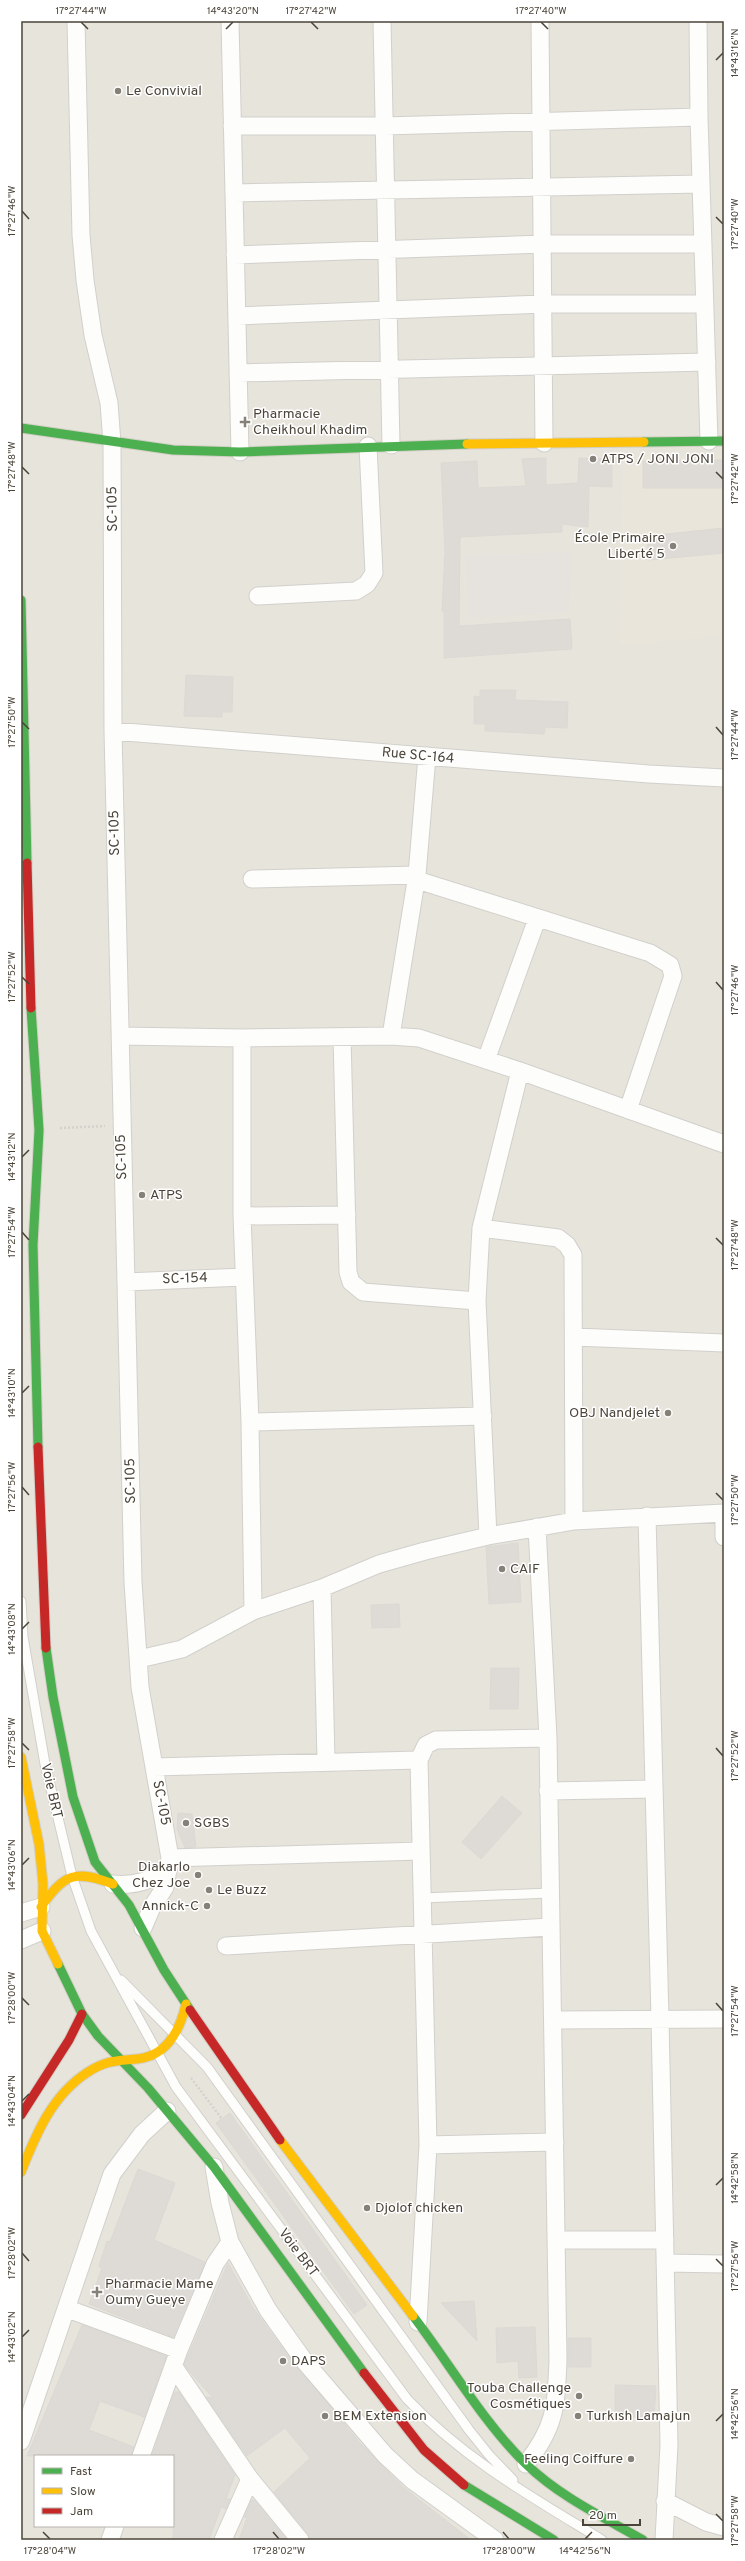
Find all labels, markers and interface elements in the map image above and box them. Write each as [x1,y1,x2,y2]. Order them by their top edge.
text: 17°27'44"W [55,5,107,18]
text: 14°43'20"N [207,5,259,18]
text: 17°27'42"W [285,5,337,18]
text: 17°27'40"W [515,5,567,18]
text: 14°43'16"N [729,28,742,78]
place label: Le Convivial [126,83,202,100]
marker: Le Convivial [113,86,123,96]
text: 17°27'46"W [6,186,19,237]
text: 17°27'40"W [729,198,742,250]
place label: Pharmacie Cheikhoul Khadim [253,406,367,439]
marker: Pharmacie Cheikhoul Khadim [240,417,250,427]
text: 17°27'48"W [6,441,19,493]
place label: ATPS / JONI JONI [601,451,714,468]
text: 17°27'42"W [729,453,742,505]
marker: ATPS / JONI JONI [588,454,598,464]
street label: SC-105 [104,486,122,532]
place label: École Primaire Liberté 5 [574,529,665,563]
marker: École Primaire Liberté 5 [668,541,678,551]
text: 17°27'50"W [6,696,19,748]
text: 17°27'44"W [729,709,742,761]
street label: Rue SC-164 [381,744,455,768]
street label: SC-105 [106,810,124,856]
text: 17°27'52"W [6,951,19,1003]
text: 17°27'46"W [729,965,742,1016]
text: 14°43'12"N [6,1132,19,1182]
street label: SC-105 [113,1134,131,1180]
place label: ATPS [150,1187,183,1204]
marker: ATPS [137,1190,147,1200]
text: 17°27'54"W [6,1206,19,1258]
text: 17°27'48"W [729,1219,742,1271]
street label: SC-154 [162,1270,208,1288]
text: 14°43'10"N [6,1368,19,1418]
place label: OBJ Nandjelet [569,1405,660,1422]
marker: OBJ Nandjelet [663,1408,673,1418]
street label: SC-105 [122,1458,140,1504]
text: 17°27'56"W [6,1462,19,1513]
text: 17°27'50"W [729,1474,742,1526]
place label: CAIF [510,1561,540,1578]
marker: CAIF [497,1564,507,1574]
text: 14°43'08"N [6,1603,19,1655]
text: 17°27'58"W [6,1717,19,1769]
text: 17°27'52"W [729,1730,742,1782]
street label: Voie BRT [36,1762,66,1820]
street label: SC-105 [148,1779,174,1827]
place label: SGBS [194,1815,230,1832]
marker: SGBS [181,1818,191,1828]
text: 14°43'06"N [6,1839,19,1891]
place label: Diakarlo Chez Joe [132,1859,190,1892]
marker: Diakarlo Chez Joe [193,1870,203,1880]
place label: Le Buzz [217,1882,267,1899]
marker: Le Buzz [204,1885,214,1895]
place label: Annick-C [141,1898,199,1915]
marker: Annick-C [202,1901,212,1911]
text: 17°28'00"W [6,1972,19,2024]
text: 17°27'54"W [729,1985,742,2037]
text: 14°43'04"N [6,2075,19,2127]
text: 14°42'58"N [729,2152,742,2204]
place label: Djolof chicken [375,2200,463,2217]
marker: Djolof chicken [362,2203,372,2213]
street label: Voie BRT [274,2225,322,2281]
text: 17°28'02"W [6,2227,19,2279]
text: 17°27'56"W [729,2241,742,2292]
place label: Pharmacie Mame Oumy Gueye [105,2276,214,2309]
marker: Pharmacie Mame Oumy Gueye [92,2287,102,2297]
text: 14°43'02"N [6,2311,19,2363]
place label: DAPS [291,2353,326,2370]
marker: DAPS [278,2356,288,2366]
place label: Touba Challenge Cosmétiques [467,2380,571,2413]
text: 14°42'56"N [729,2388,742,2440]
marker: Touba Challenge Cosmétiques [574,2391,584,2401]
place label: BEM Extension [333,2408,427,2425]
place label: Turkısh Lamajun [586,2408,690,2425]
marker: BEM Extension [320,2411,330,2421]
marker: Turkısh Lamajun [573,2411,583,2421]
place label: Feeling Coiffure [524,2451,623,2468]
marker: Feeling Coiffure [626,2454,636,2464]
legend [34,2455,174,2527]
text: Fast [70,2464,92,2480]
text: Slow [70,2484,96,2500]
text: 17°27'58"W [729,2495,742,2547]
scale bar [583,2501,640,2527]
text: Jam [70,2504,93,2520]
text: 20 m [589,2508,617,2524]
text: 17°28'04"W [24,2545,76,2558]
text: 17°28'02"W [253,2545,305,2558]
text: 17°28'00"W [483,2545,535,2558]
text: 14°42'56"N [559,2545,611,2558]

